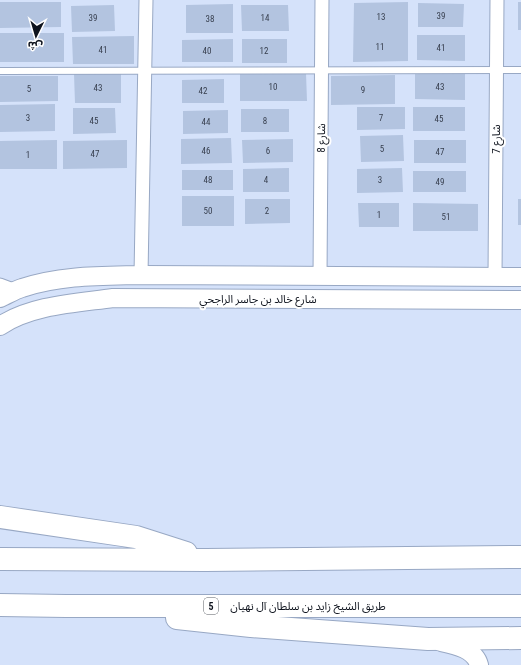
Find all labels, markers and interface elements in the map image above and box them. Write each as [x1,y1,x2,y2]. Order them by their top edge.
house number: 39 [437,11,445,21]
house number: 13 [377,12,385,22]
house number: 39 [89,13,97,23]
house number: 14 [261,13,270,23]
house number: 38 [206,14,214,24]
north arrow [16,16,56,56]
text: ش [27,38,43,53]
house number: 11 [376,42,384,52]
house number: 41 [437,43,445,53]
house number: 41 [99,45,107,55]
house number: 40 [203,46,211,56]
house number: 12 [260,46,269,56]
house number: 10 [269,82,277,92]
house number: 43 [436,82,444,92]
house number: 43 [94,83,102,93]
house number: 5 [27,84,32,94]
house number: 9 [361,85,365,95]
house number: 42 [199,86,208,96]
house number: 3 [26,113,30,123]
house number: 7 [379,113,384,123]
house number: 45 [435,114,444,124]
house number: 45 [90,116,99,126]
house number: 8 [263,116,267,126]
house number: 44 [202,117,211,127]
street label: شارع 8 [315,123,329,153]
street label: شارع 7 [490,124,504,154]
house number: 5 [380,144,385,154]
house number: 46 [202,146,210,156]
house number: 6 [266,146,270,156]
house number: 47 [436,147,445,157]
house number: 47 [91,149,100,159]
house number: 1 [26,150,30,160]
house number: 48 [204,175,212,185]
house number: 4 [264,175,269,185]
house number: 3 [378,175,382,185]
house number: 49 [436,177,444,187]
house number: 50 [204,206,212,216]
house number: 2 [265,206,270,216]
house number: 1 [377,210,381,220]
house number: 51 [442,212,450,222]
street label: شارع خالد بن جاسر الراجحي [199,293,317,309]
road number: 5 [204,598,218,614]
street label: طريق الشيخ زايد بن سلطان آل نهيان [230,600,386,614]

